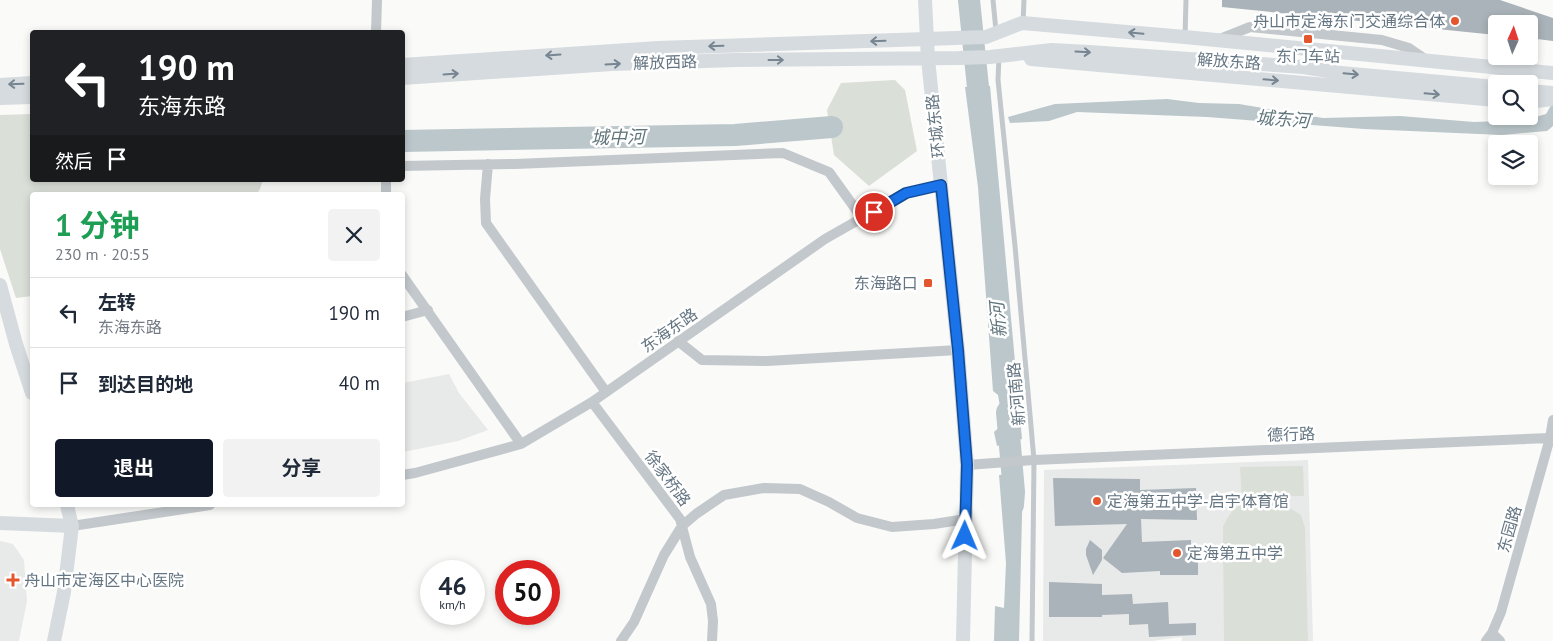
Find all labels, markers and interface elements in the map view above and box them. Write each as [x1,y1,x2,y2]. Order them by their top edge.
place label: 舟山市定海东门交通综合体 [1253,11,1445,31]
marker: 舟山市定海东门交通综合体 [1449,15,1461,27]
north arrow [1488,15,1538,65]
map controls [1488,15,1538,185]
one-way arrow [1129,28,1145,38]
marker: 东门车站 [1302,33,1314,45]
one-way arrow [870,37,886,46]
one-way arrow [708,41,724,51]
text: 190 m [138,44,235,90]
place label: 东门车站 [1276,46,1340,66]
one-way arrow [1074,47,1090,56]
street label: 解放东路 [1196,49,1262,73]
icon: left [55,50,120,115]
one-way arrow [546,50,562,59]
street label: 解放西路 [633,51,697,73]
one-way arrow [767,55,783,65]
one-way arrow [605,59,621,68]
one-way arrow [1343,69,1359,78]
one-way arrow [443,70,459,79]
one-way arrow [1262,75,1278,84]
button: search [1488,75,1538,125]
one-way arrow [9,79,25,89]
one-way arrow [1424,89,1440,99]
text: 东海东路 [138,92,226,120]
street label: 环城东路 [922,93,948,159]
water label: 城东河 [1255,106,1314,133]
water label: 城中河 [591,125,648,149]
button: layers [1488,135,1538,185]
icon: arrive [103,145,131,173]
text: 然后 [55,149,93,173]
pin [853,191,895,233]
icon: arrive [860,198,888,226]
text: 1 分钟 [55,205,140,244]
button: close [328,209,380,261]
text: 230 m · 20:55 [55,244,150,264]
place label: 东海路口 [854,273,918,293]
marker: 东海路口 [922,277,934,289]
text: 左转 [98,290,136,314]
water label: 新河 [985,298,1011,339]
icon: left [55,299,83,327]
text: 190 m [328,301,380,325]
street label: 东海东路 [637,303,701,357]
text: 东海东路 [98,317,162,337]
street label: 新河南路 [1003,361,1029,427]
icon: arrive [55,369,83,397]
text: 40 m [339,371,380,395]
text: 到达目的地 [98,372,193,396]
street label: 德行路 [1267,423,1315,445]
button: 退出 [55,439,213,497]
button: 分享 [223,439,380,497]
street label: 徐家桥路 [641,446,695,510]
place label: 定海第五中学-启宇体育馆 [1107,491,1289,511]
marker: 定海第五中学-启宇体育馆 [1091,495,1103,507]
street label: 东园路 [1493,503,1525,555]
position arrow [938,509,990,561]
place label: 定海第五中学 [1187,543,1283,563]
marker: 定海第五中学 [1171,547,1183,559]
speed limit sign: 50 [495,560,560,625]
place label: 舟山市定海区中心医院 [24,570,184,590]
text: 46 [438,570,467,602]
marker: 舟山市定海区中心医院 [6,573,20,587]
text: km/h [439,597,466,612]

